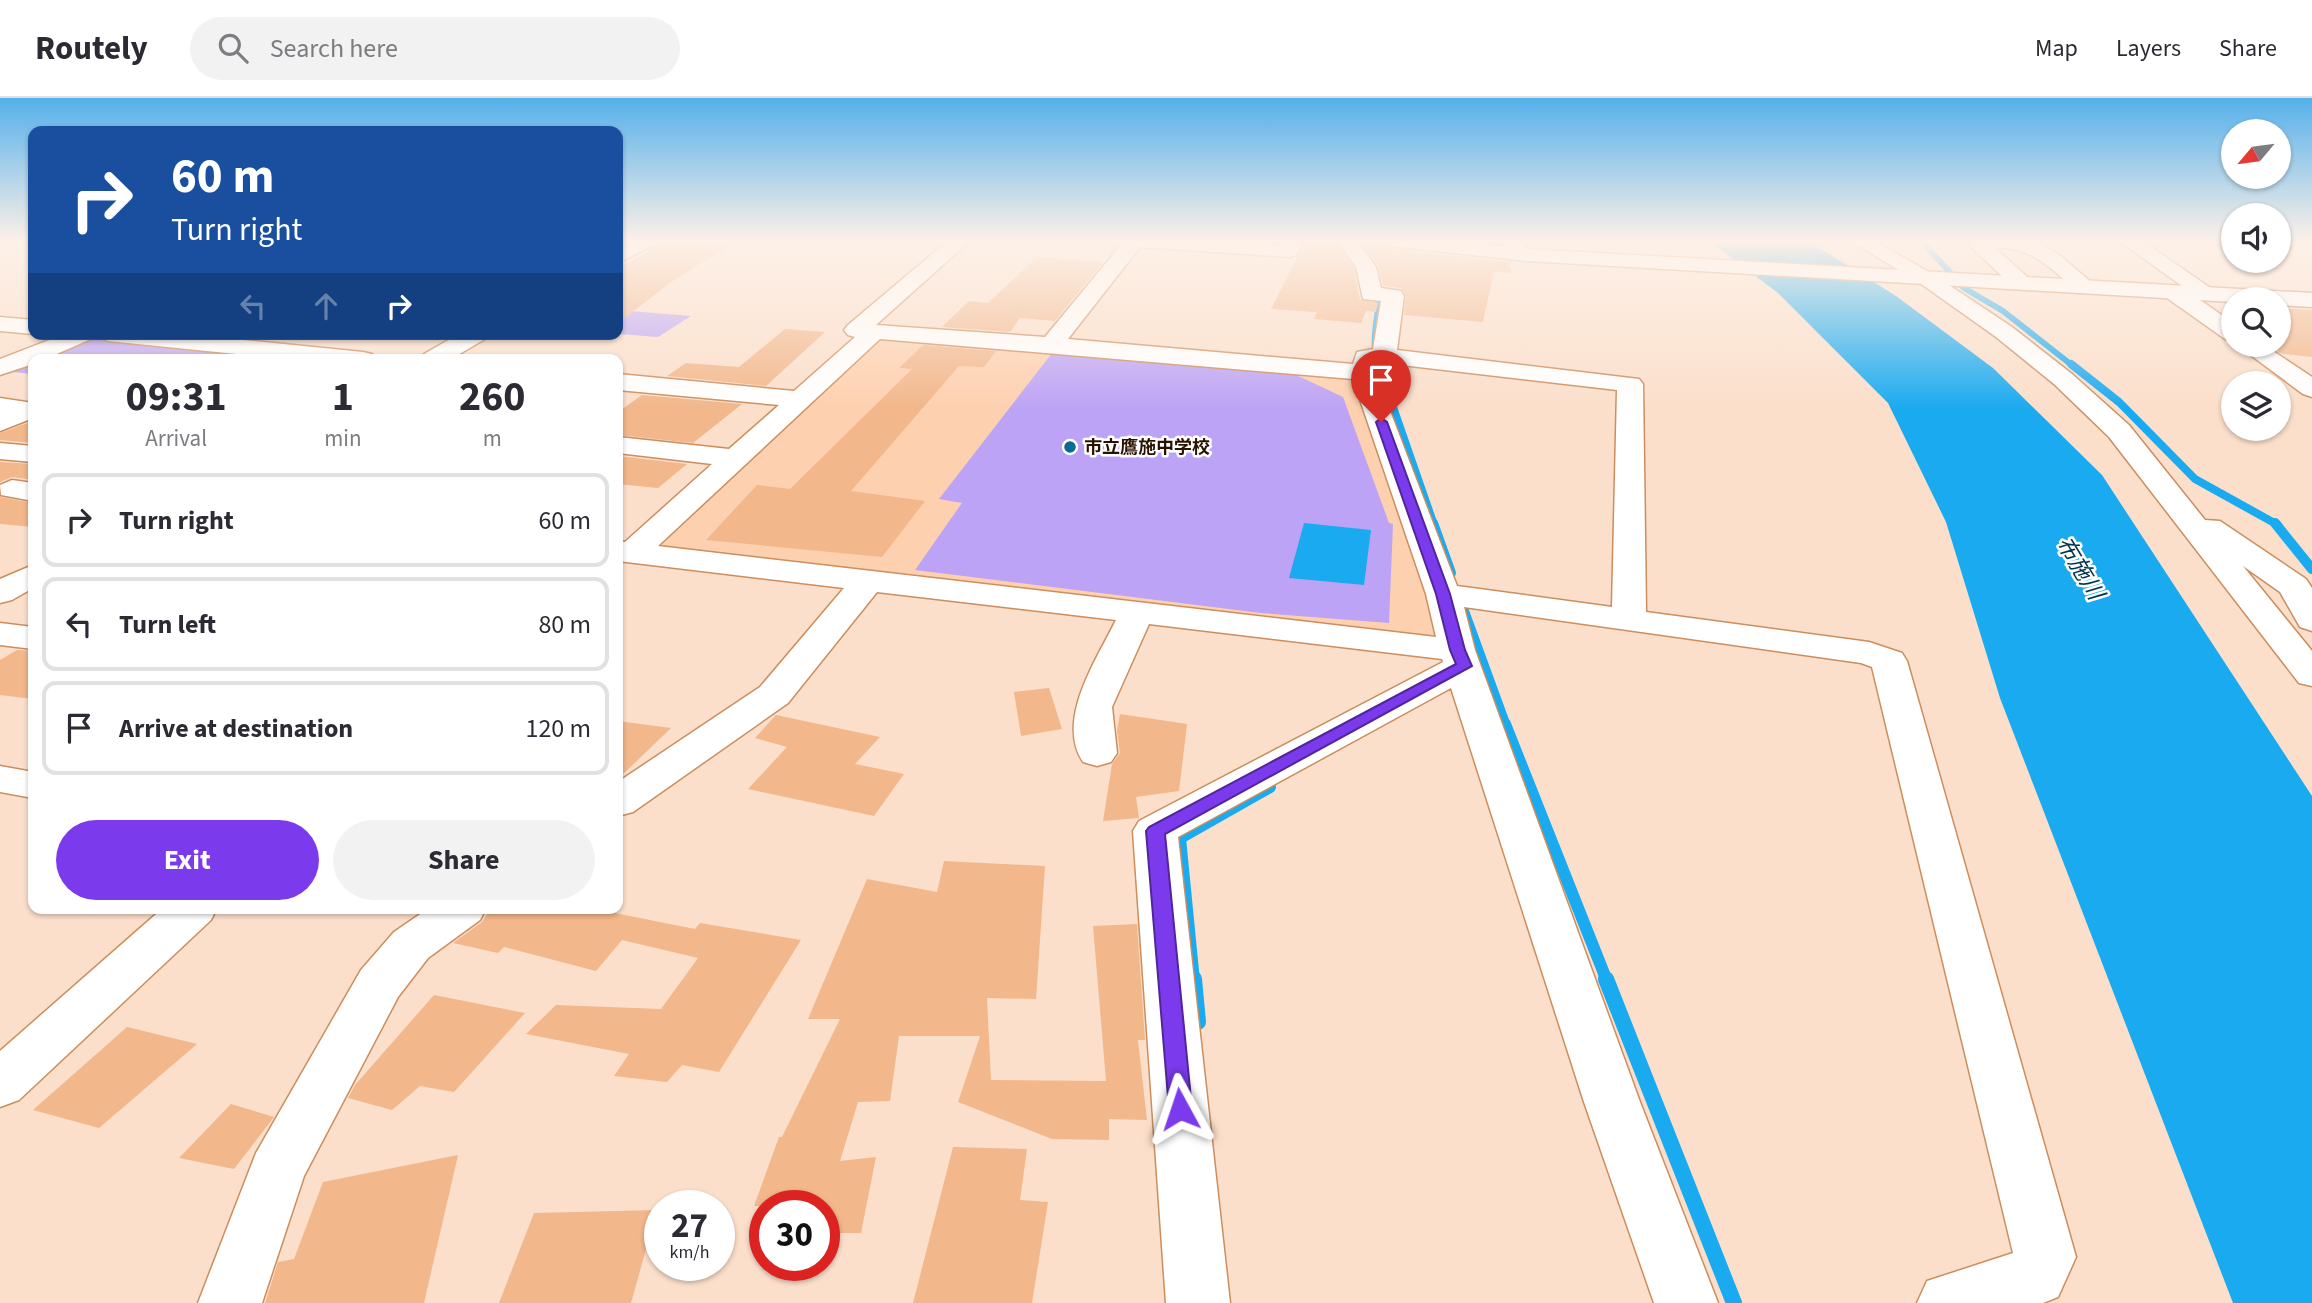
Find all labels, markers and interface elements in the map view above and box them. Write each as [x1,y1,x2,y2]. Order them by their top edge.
search box [190,17,680,80]
text: Routely [35,25,148,72]
icon: search [214,29,252,67]
text: Search here [270,30,398,67]
text: Map [2035,31,2078,66]
text: Layers [2116,31,2181,66]
text: Share [2219,31,2277,66]
north arrow [2221,119,2291,189]
map controls [2221,119,2291,441]
text: 60 m [171,142,275,212]
icon: right [56,154,147,245]
button: sound [2221,203,2291,273]
text: Turn right [171,207,302,253]
icon: left [234,287,272,325]
icon: ahead [307,287,345,325]
icon: right [380,287,418,325]
button: search [2221,287,2291,357]
pin [1351,350,1411,422]
icon: arrive [1362,361,1400,399]
text: 09:31 [125,367,227,427]
text: 1 [332,367,354,427]
text: 260 [459,367,526,427]
button: layers [2221,371,2291,441]
text: Arrival [145,422,207,455]
text: min [324,422,362,455]
text: m [483,422,502,455]
place label: 市立鷹施中学校 [1084,435,1210,460]
marker: 市立鷹施中学校 [1062,439,1078,455]
icon: right [60,501,98,539]
text: Turn right [119,502,234,539]
text: 60 m [538,502,591,539]
water label: 布施川 [2048,530,2113,609]
icon: left [60,605,98,643]
text: Turn left [119,606,216,643]
text: 80 m [538,606,591,643]
icon: arrive [60,709,98,747]
text: Arrive at destination [119,710,353,747]
text: 120 m [525,710,591,747]
button: Exit [56,820,319,900]
button: Share [333,820,595,900]
position arrow [1143,1072,1217,1146]
speed limit sign: 30 [749,1190,840,1281]
text: 27 [671,1201,708,1251]
text: km/h [670,1240,709,1265]

